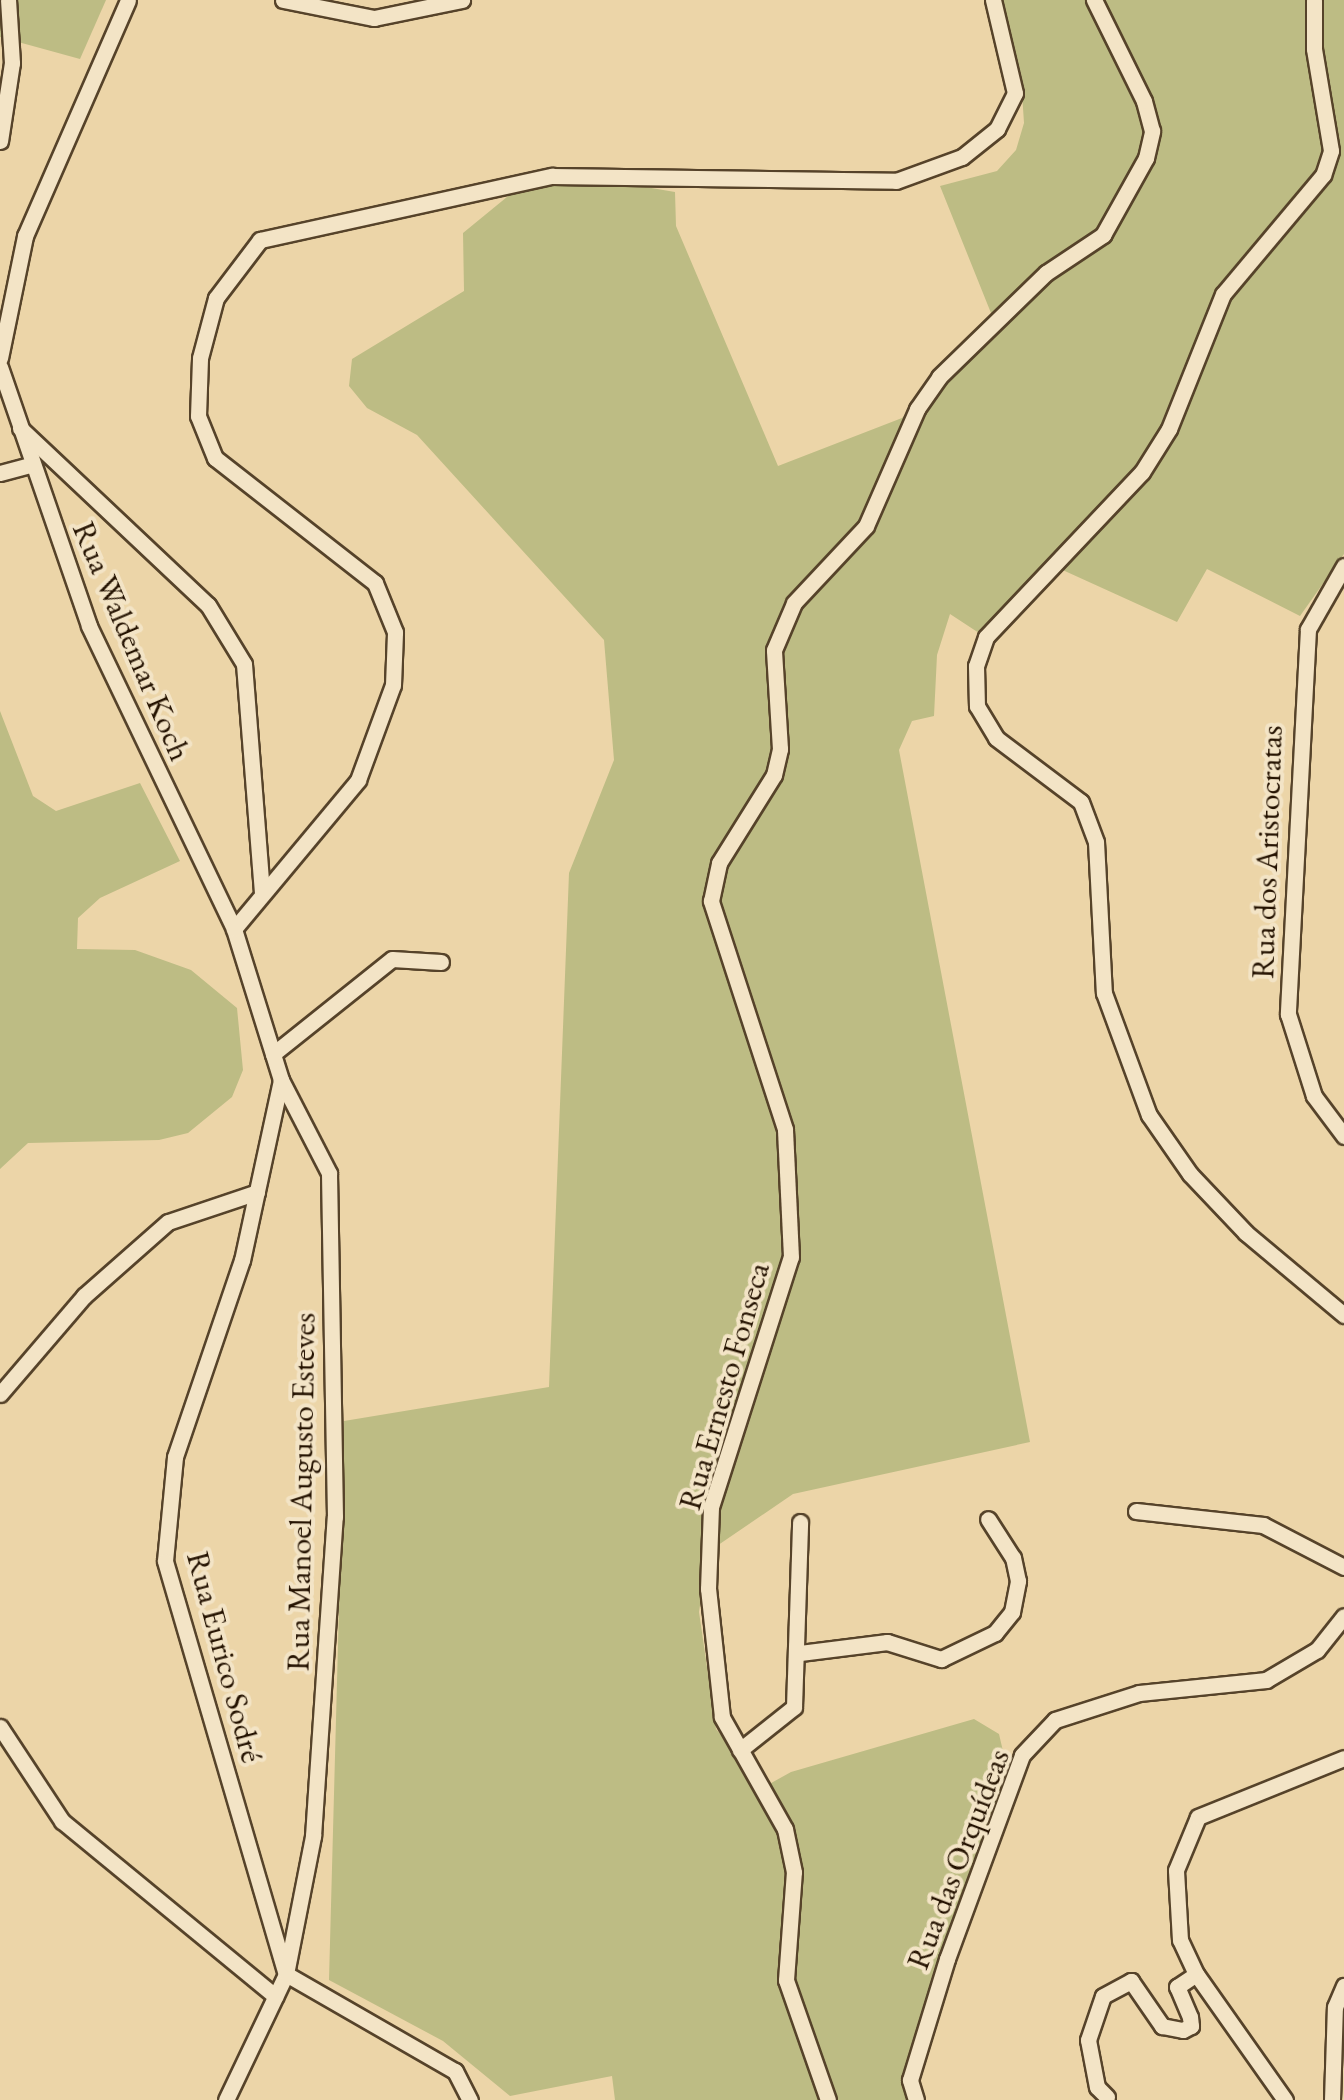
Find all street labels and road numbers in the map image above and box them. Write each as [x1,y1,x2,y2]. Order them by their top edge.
street label: Rua Waldemar Koch [64,516,200,766]
street label: Rua dos Aristocratas [1243,725,1291,979]
street label: Rua Ernesto Fonseca [670,1258,778,1514]
street label: Rua Manoel Augusto Esteves [279,1312,323,1672]
street label: Rua Eurico Sodré [178,1547,272,1767]
street label: Rua das Orquídeas [898,1743,1018,1975]

